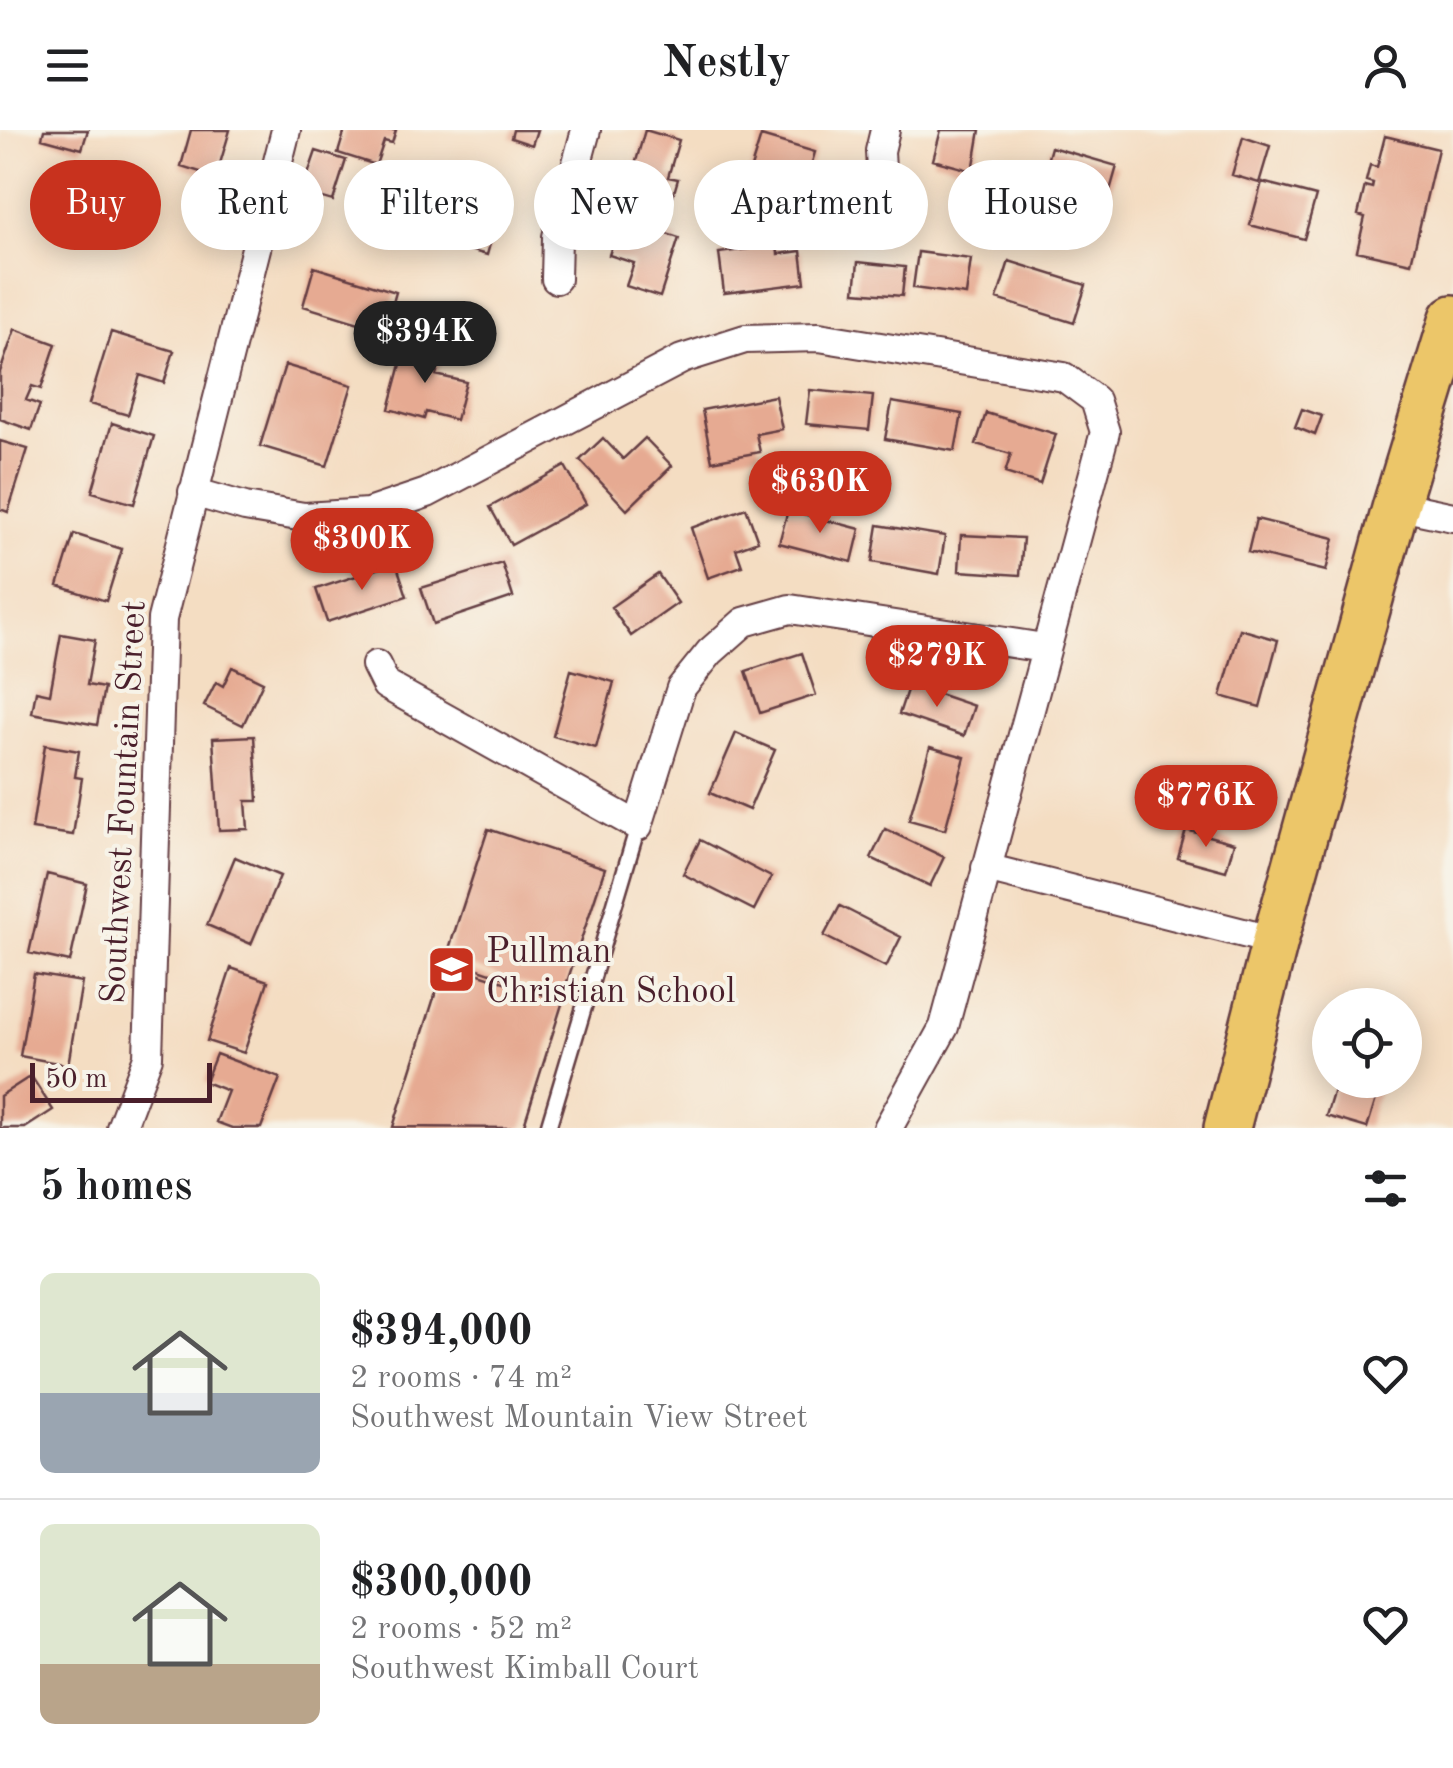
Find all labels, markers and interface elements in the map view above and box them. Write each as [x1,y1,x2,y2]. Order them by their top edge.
icon: menu [40,38,95,93]
icon: person [1358,38,1413,93]
text: Nestly [662,42,791,87]
chip: Buy [30,160,161,250]
chip: Rent [181,160,324,250]
chip: Filters [344,160,514,250]
chip: New [534,160,674,250]
chip: Apartment [694,160,928,250]
chip: House [948,160,1113,250]
pin: $394K [355,301,495,386]
text: $394K [376,317,474,349]
pin: $630K [750,451,890,536]
text: $630K [771,467,869,499]
pin: $300K [292,508,432,593]
text: $300K [313,524,411,556]
street label: Southwest Fountain Street [96,599,153,1005]
pin: $279K [867,625,1007,710]
text: $279K [888,641,986,673]
pin: $776K [1136,765,1276,850]
text: $776K [1157,781,1255,813]
place label: Pullman Christian School [486,935,735,1010]
school or university icon: Pullman Christian School [425,944,477,996]
map controls [1312,988,1422,1098]
button: locate [1312,988,1422,1098]
scale bar [30,1058,212,1103]
text: 50 m [45,1066,108,1094]
icon: filters [1358,1161,1413,1216]
text: 5 homes [40,1167,192,1209]
text: $394,000 [350,1312,532,1354]
icon: home [120,1313,240,1433]
icon: heart [1358,1346,1413,1401]
text: 2 rooms · 74 m² [350,1363,572,1395]
text: Southwest Mountain View Street [350,1403,808,1435]
text: $300,000 [350,1563,532,1605]
icon: home [120,1564,240,1684]
icon: heart [1358,1597,1413,1652]
text: 2 rooms · 52 m² [350,1614,572,1646]
text: Southwest Kimball Court [350,1654,699,1686]

